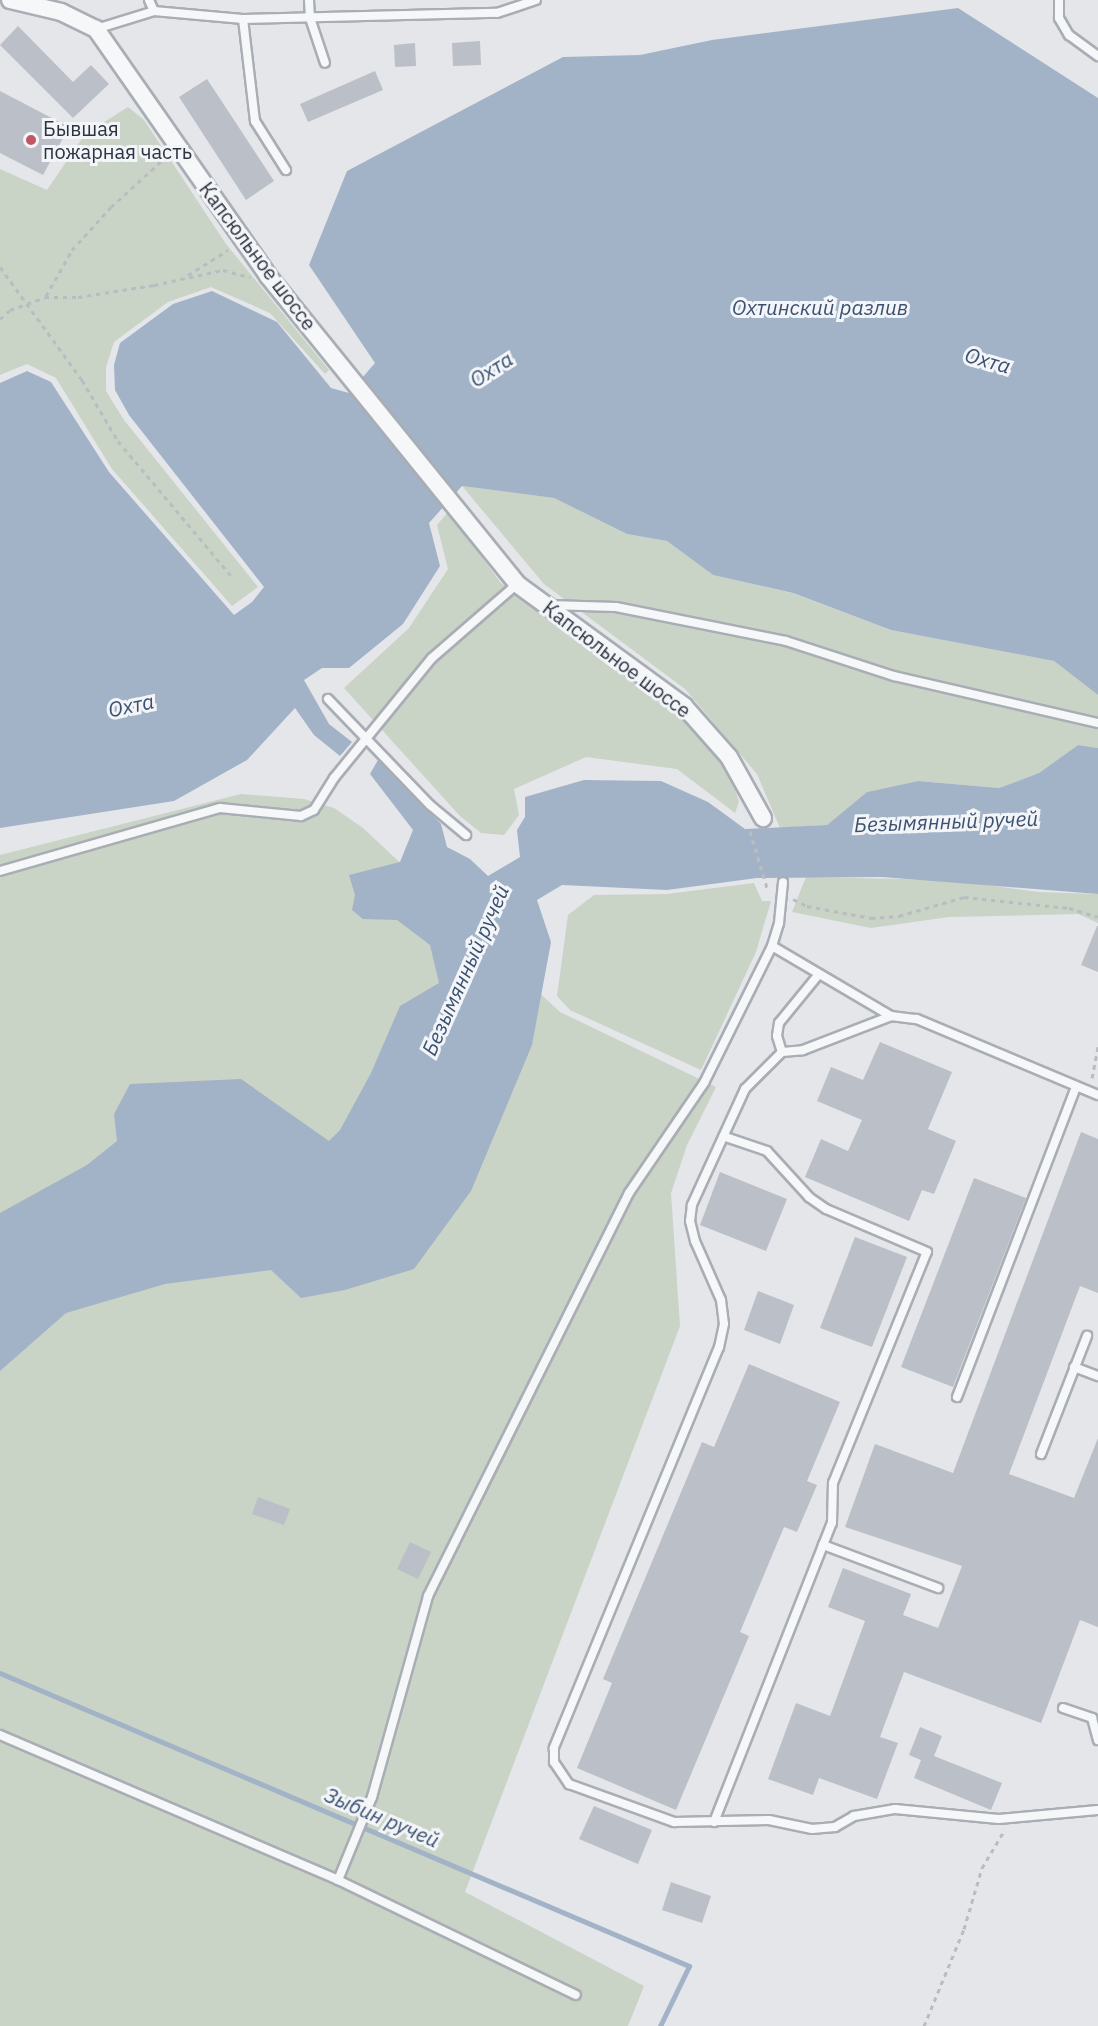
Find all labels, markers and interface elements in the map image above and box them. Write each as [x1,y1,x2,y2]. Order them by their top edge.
place label: Бывшая пожарная часть [43,116,192,163]
marker: Бывшая пожарная часть [24,133,38,147]
street label: Капсюльное шоссе [194,177,322,335]
water label: Охтинский разлив [732,294,908,320]
water label: Охта [962,342,1014,378]
water label: Охта [465,346,517,392]
street label: Капсюльное шоссе [538,595,696,723]
water label: Охта [106,688,156,722]
water label: Безымянный ручей [854,805,1038,837]
water label: Безымянный ручей [416,881,514,1059]
water label: Зыбин ручей [321,1782,443,1852]

